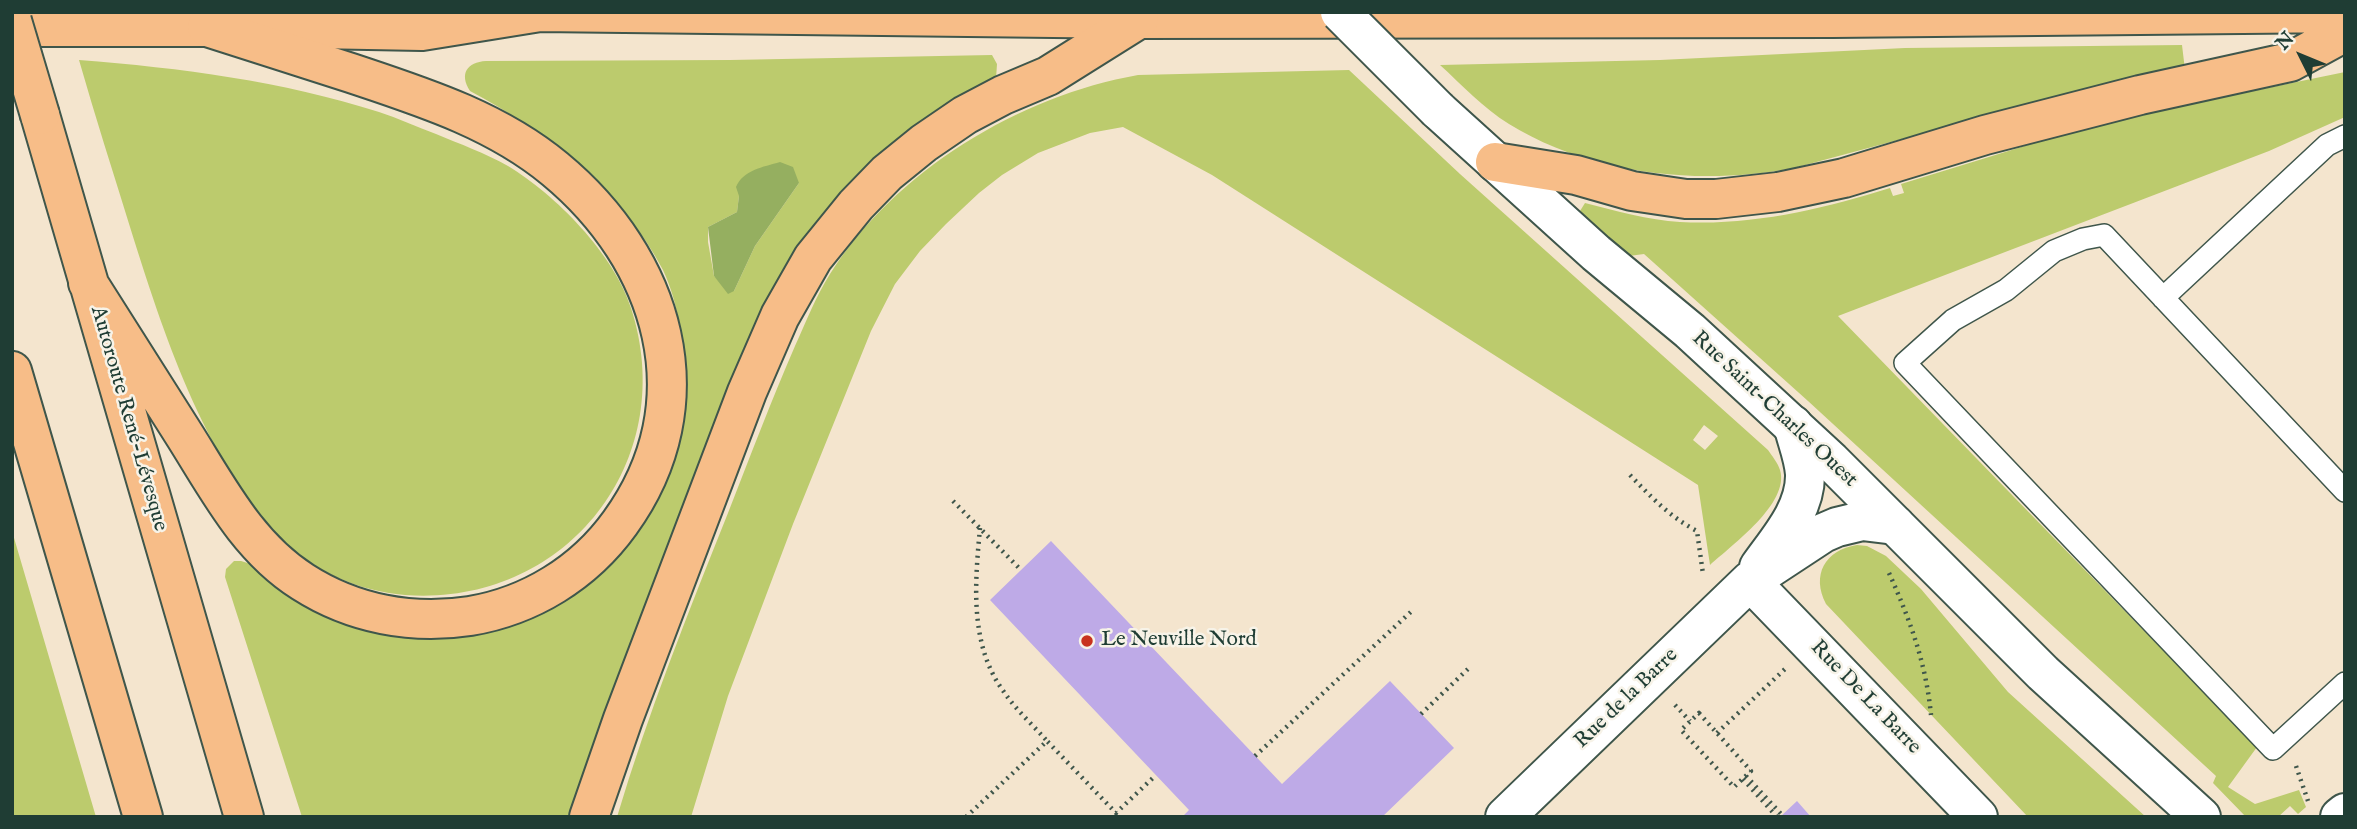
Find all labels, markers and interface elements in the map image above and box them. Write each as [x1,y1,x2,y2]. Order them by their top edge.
north arrow [2266,21,2336,91]
text: N [2271,27,2300,56]
street label: Autoroute René-Lévesque [84,304,172,534]
street label: Rue Saint-Charles Ouest [1686,327,1862,493]
place label: Le Neuville Nord [1101,628,1257,654]
marker: Le Neuville Nord [1079,633,1095,649]
street label: Rue De La Barre [1804,636,1926,760]
street label: Rue de la Barre [1570,643,1684,755]

